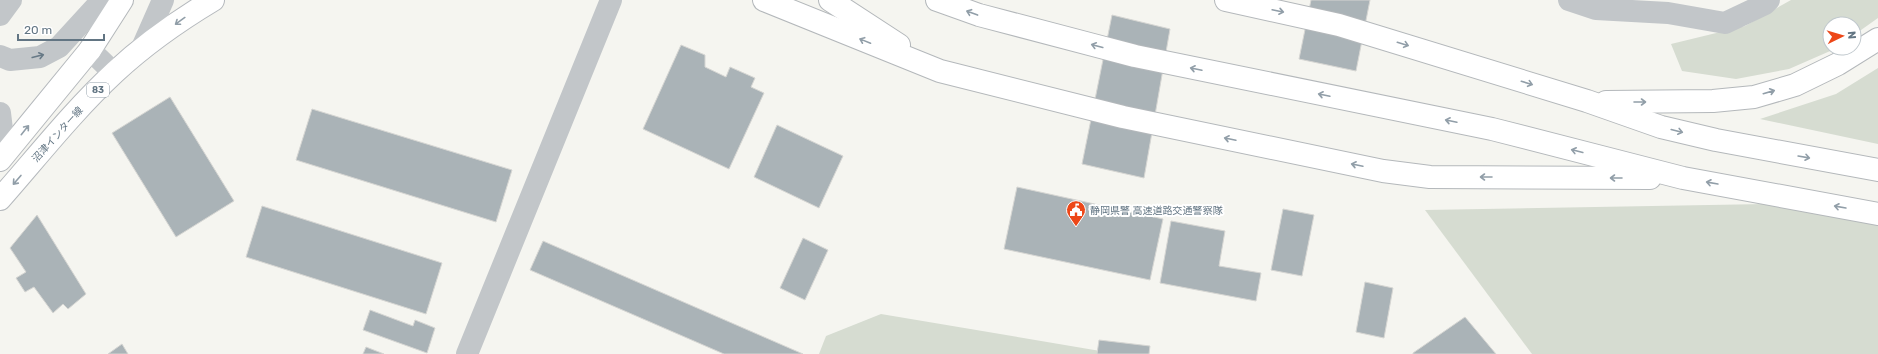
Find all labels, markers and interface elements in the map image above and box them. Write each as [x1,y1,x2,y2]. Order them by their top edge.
one-way arrow [966,8,978,16]
one-way arrow [1271,8,1284,16]
scale bar [18,16,104,42]
north arrow [1822,16,1862,56]
one-way arrow [174,17,185,25]
text: 20 m [24,23,52,37]
text: N [1845,31,1858,40]
one-way arrow [860,37,872,45]
one-way arrow [1397,41,1409,49]
one-way arrow [1091,42,1104,50]
one-way arrow [31,52,44,59]
one-way arrow [1190,64,1203,72]
one-way arrow [1521,80,1534,87]
road number: 83 [87,83,109,97]
one-way arrow [1762,88,1775,96]
one-way arrow [1317,90,1330,98]
one-way arrow [1633,98,1646,106]
street label: 沼津インター線 [30,105,86,165]
one-way arrow [1445,116,1458,124]
one-way arrow [20,124,29,135]
one-way arrow [1670,127,1683,135]
one-way arrow [1223,134,1236,142]
one-way arrow [1571,147,1584,154]
one-way arrow [1798,153,1811,161]
one-way arrow [1351,161,1364,169]
one-way arrow [1480,173,1493,181]
one-way arrow [13,174,22,185]
one-way arrow [1610,174,1623,182]
one-way arrow [1706,179,1719,187]
public building icon: 静岡県警 高速道路交通警察隊 [1065,199,1087,227]
one-way arrow [1834,202,1847,210]
place label: 静岡県警 高速道路交通警察隊 [1090,205,1223,217]

